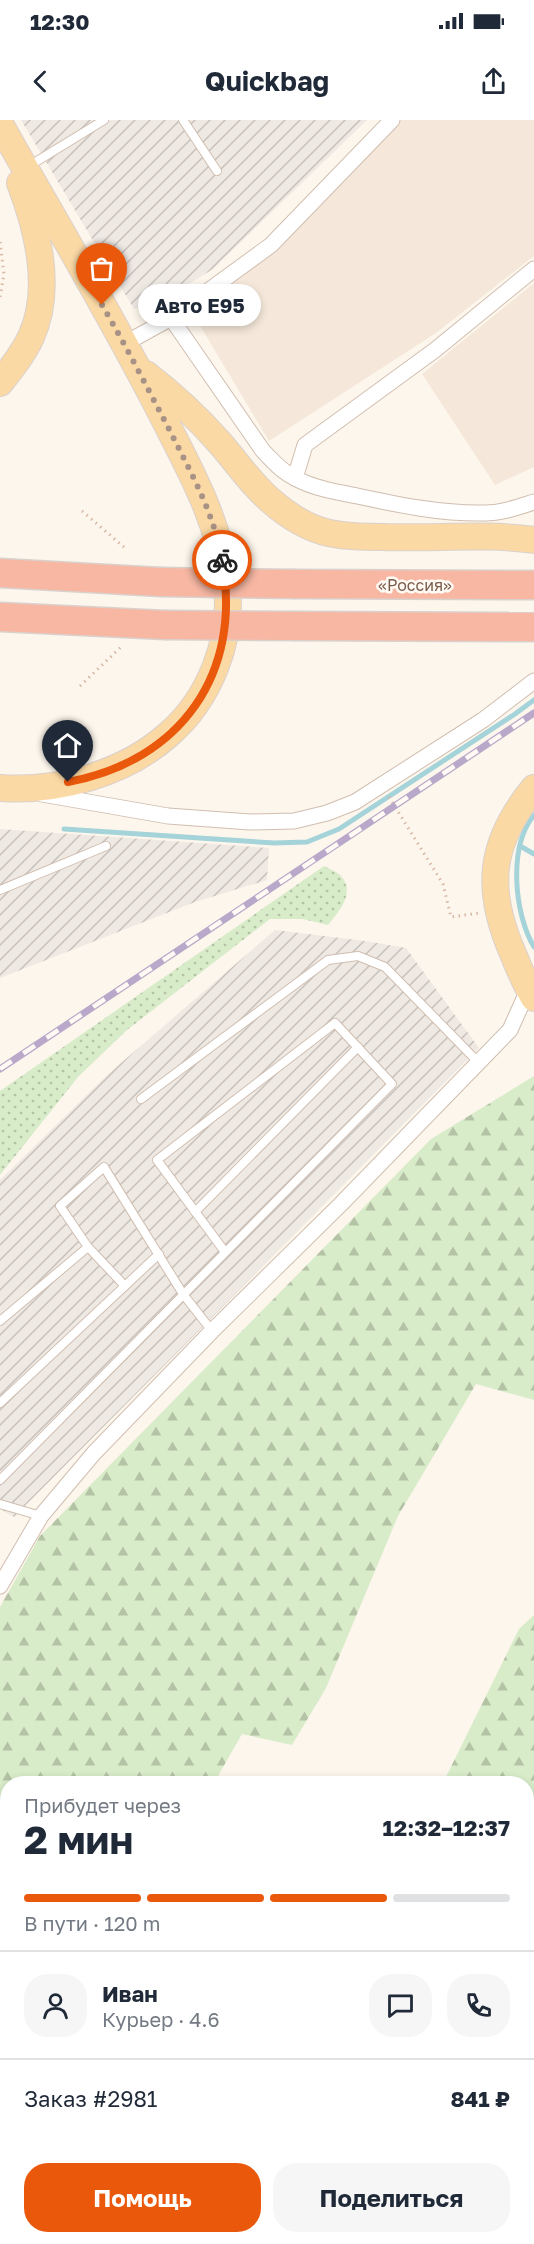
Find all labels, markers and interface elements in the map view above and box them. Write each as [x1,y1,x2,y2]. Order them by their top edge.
text: 12:30 [30,8,90,35]
icon: back [24,65,57,98]
text: Quickbag [205,65,329,97]
icon: share [477,65,510,98]
pin [76,243,127,305]
icon: bag [85,252,118,285]
callout: Авто E95 [138,284,261,326]
text: Авто E95 [154,293,245,317]
courier [192,530,252,590]
icon: bike [206,544,239,577]
street label: «Россия» [378,575,452,595]
pin [42,720,93,782]
icon: home [51,729,84,762]
text: Прибудет через [24,1793,181,1817]
text: 12:32–12:37 [383,1814,510,1841]
text: 2 мин [24,1816,133,1863]
text: В пути · 120 m [24,1911,160,1935]
button: person [24,1974,87,2037]
button: chat [369,1974,432,2037]
button: phone [447,1974,510,2037]
text: Иван [102,1980,158,2007]
text: Курьер · 4.6 [102,2007,220,2031]
text: Заказ #2981 [24,2085,158,2112]
text: 841 ₽ [450,2085,510,2112]
button: Помощь [24,2163,261,2232]
button: Поделиться [273,2163,510,2232]

